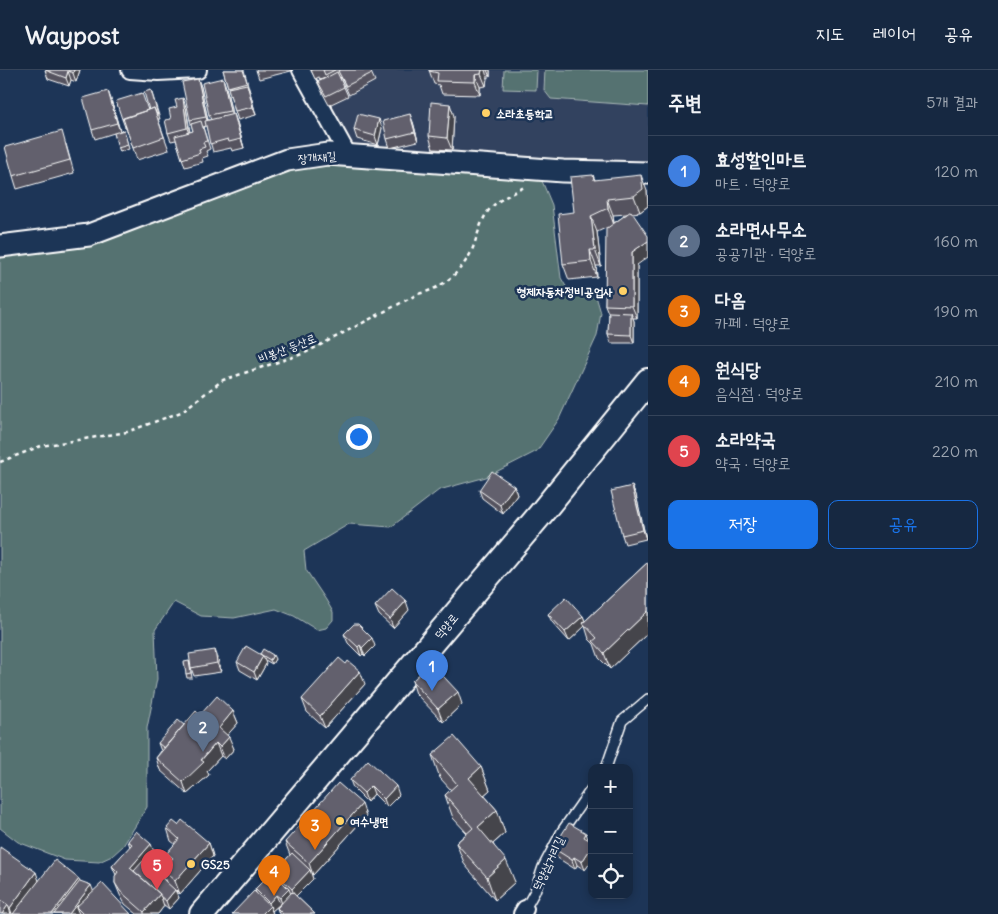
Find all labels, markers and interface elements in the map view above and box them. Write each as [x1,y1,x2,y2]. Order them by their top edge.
text: Waypost [25,20,119,50]
text: 지도 [816,22,845,45]
text: 레이어 [873,22,916,45]
text: 공유 [944,22,973,45]
text: 주변 [668,89,702,116]
text: 5개 결과 [926,92,978,112]
place label: 소라초등학교 [496,106,554,121]
marker: 소라초등학교 [480,107,492,119]
text: 효성할인마트 [715,147,807,171]
street label: 장개재길 [297,148,337,166]
text: 1 [681,161,687,181]
text: 120 m [935,161,978,181]
text: 마트 · 덕양로 [715,173,791,193]
text: 소라면사무소 [715,217,807,241]
text: 2 [680,231,688,251]
text: 160 m [934,231,978,251]
text: 공공기관 · 덕양로 [715,243,816,263]
place label: 형제자동차정비공업사 [516,284,613,299]
marker: 형제자동차정비공업사 [617,285,629,297]
text: 다옴 [715,287,746,311]
text: 3 [679,301,689,321]
text: 190 m [934,301,978,321]
text: 카페 · 덕양로 [715,313,791,333]
street label: 비봉산 등산로 [256,330,318,366]
text: 원식당 [715,357,761,381]
text: 4 [679,371,689,391]
text: 210 m [935,371,978,391]
text: 음식점 · 덕양로 [715,383,803,403]
your location [346,424,372,450]
text: 소라약국 [715,427,776,451]
text: 5 [679,441,689,461]
text: 220 m [932,441,978,461]
text: 약국 · 덕양로 [715,453,791,473]
button: 저장 [668,500,818,549]
button: 공유 [828,500,978,549]
street label: 덕양로 [431,610,461,642]
pin: 1 [416,650,448,691]
pin: 2 [187,711,219,752]
map controls [588,764,633,899]
button: + [588,764,633,809]
pin: 3 [299,809,331,850]
button: − [588,809,633,854]
place label: 여수냉면 [350,814,389,829]
marker: 여수냉면 [334,815,346,827]
street label: 덕양삼거리길 [529,833,567,892]
pin: 5 [141,849,173,890]
button: locate [588,854,633,899]
pin: 4 [258,855,290,896]
place label: GS25 [201,857,230,872]
marker: GS25 [185,858,197,870]

